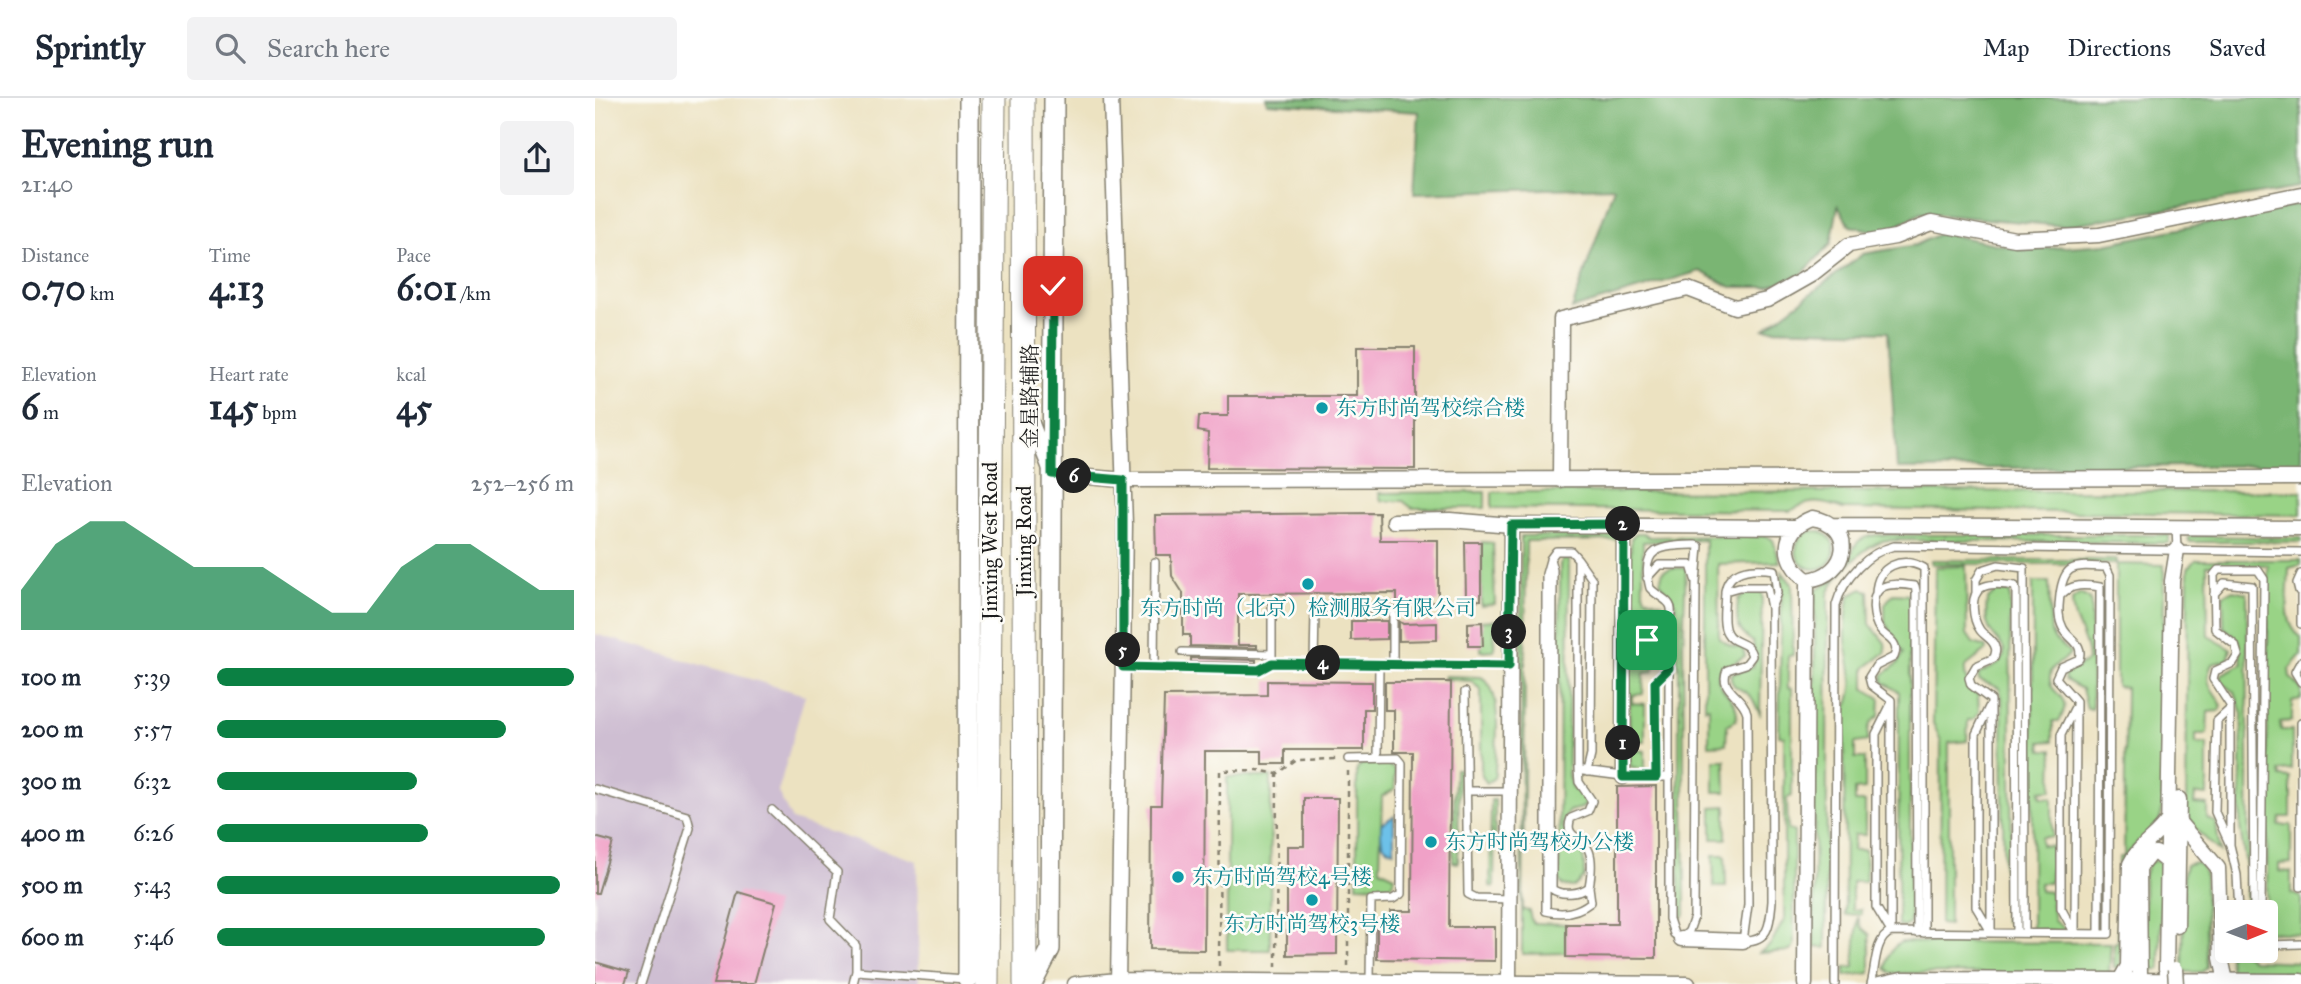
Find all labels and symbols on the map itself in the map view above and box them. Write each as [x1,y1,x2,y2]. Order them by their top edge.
pin [1023,256,1083,316]
street label: 金星路辅路 [1017,344,1043,449]
place label: 东方时尚驾校综合楼 [1336,395,1525,421]
marker: 东方时尚驾校综合楼 [1314,400,1330,416]
pin: 6 [1057,458,1091,494]
street label: Jinxing West Road [977,461,1003,622]
street label: Jinxing Road [1011,485,1037,599]
pin: 2 [1605,506,1641,542]
marker: 东方时尚（北京）检测服务有限公司 [1300,576,1316,592]
place label: 东方时尚（北京）检测服务有限公司 [1140,595,1476,621]
pin [1617,610,1677,670]
pin: 3 [1492,614,1527,650]
pin: 5 [1105,632,1141,668]
pin: 4 [1305,646,1341,680]
pin: 1 [1605,726,1641,760]
place label: 东方时尚驾校办公楼 [1445,829,1634,855]
marker: 东方时尚驾校办公楼 [1423,834,1439,850]
place label: 东方时尚驾校4号楼 [1192,864,1372,890]
marker: 东方时尚驾校4号楼 [1170,869,1186,885]
marker: 东方时尚驾校3号楼 [1304,892,1320,908]
north arrow [2215,900,2279,962]
place label: 东方时尚驾校3号楼 [1224,911,1400,937]

